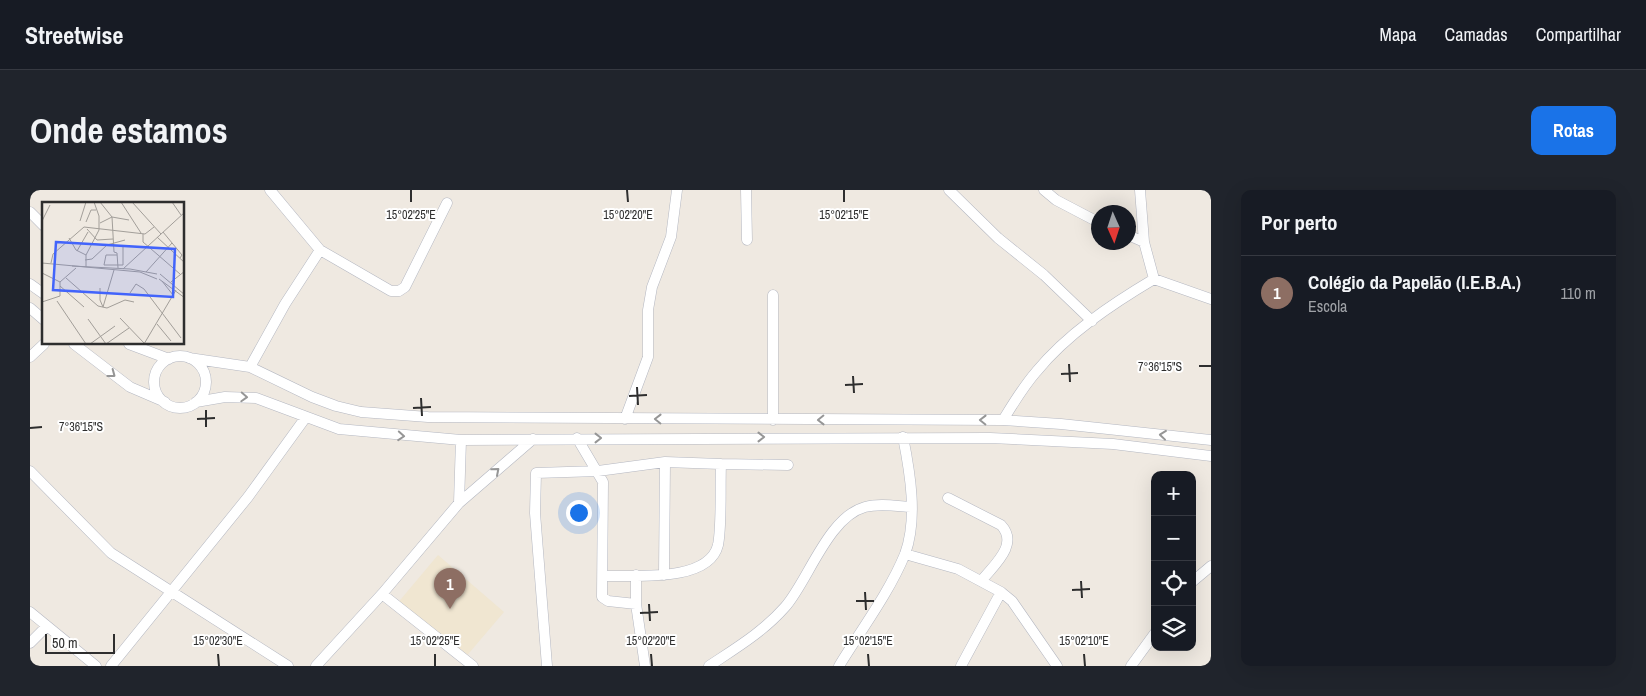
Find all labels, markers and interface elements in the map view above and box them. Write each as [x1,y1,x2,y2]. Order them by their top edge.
text: Streetwise [25,19,123,51]
text: Mapa [1380,22,1417,47]
text: Camadas [1445,22,1508,47]
text: Compartilhar [1536,22,1621,47]
button: Rotas [1531,106,1616,155]
text: Onde estamos [30,107,228,154]
inset map [42,202,185,345]
north arrow [1091,205,1136,250]
text: 15°02'25"E [386,207,436,223]
text: 15°02'20"E [603,207,653,223]
text: 15°02'15"E [819,207,869,223]
text: Por perto [1261,208,1338,237]
text: Colégio da Papelão (I.E.B.A.) [1308,269,1521,295]
text: 1 [1273,282,1281,304]
text: 110 m [1560,282,1596,304]
text: Escola [1308,295,1347,317]
text: 7°36'15"S [1138,359,1182,375]
one-way arrow [106,368,115,376]
one-way arrow [241,392,249,403]
one-way arrow [654,414,662,424]
one-way arrow [817,414,825,425]
one-way arrow [979,415,987,425]
text: 7°36'15"S [59,419,103,435]
one-way arrow [397,430,405,441]
one-way arrow [1158,430,1166,441]
one-way arrow [758,432,765,442]
one-way arrow [595,433,603,443]
one-way arrow [490,467,499,476]
map controls [1151,471,1196,651]
button: + [1151,471,1196,516]
your location [566,500,592,526]
button: − [1151,516,1196,561]
button: locate [1151,561,1196,606]
pin: 1 [434,568,466,609]
button: layers [1151,606,1196,651]
scale bar [45,631,115,654]
text: 15°02'30"E [193,633,243,649]
text: 15°02'25"E [410,633,460,649]
text: 15°02'20"E [626,633,676,649]
text: 15°02'15"E [843,633,893,649]
text: 15°02'10"E [1059,633,1109,649]
text: 50 m [52,634,78,652]

